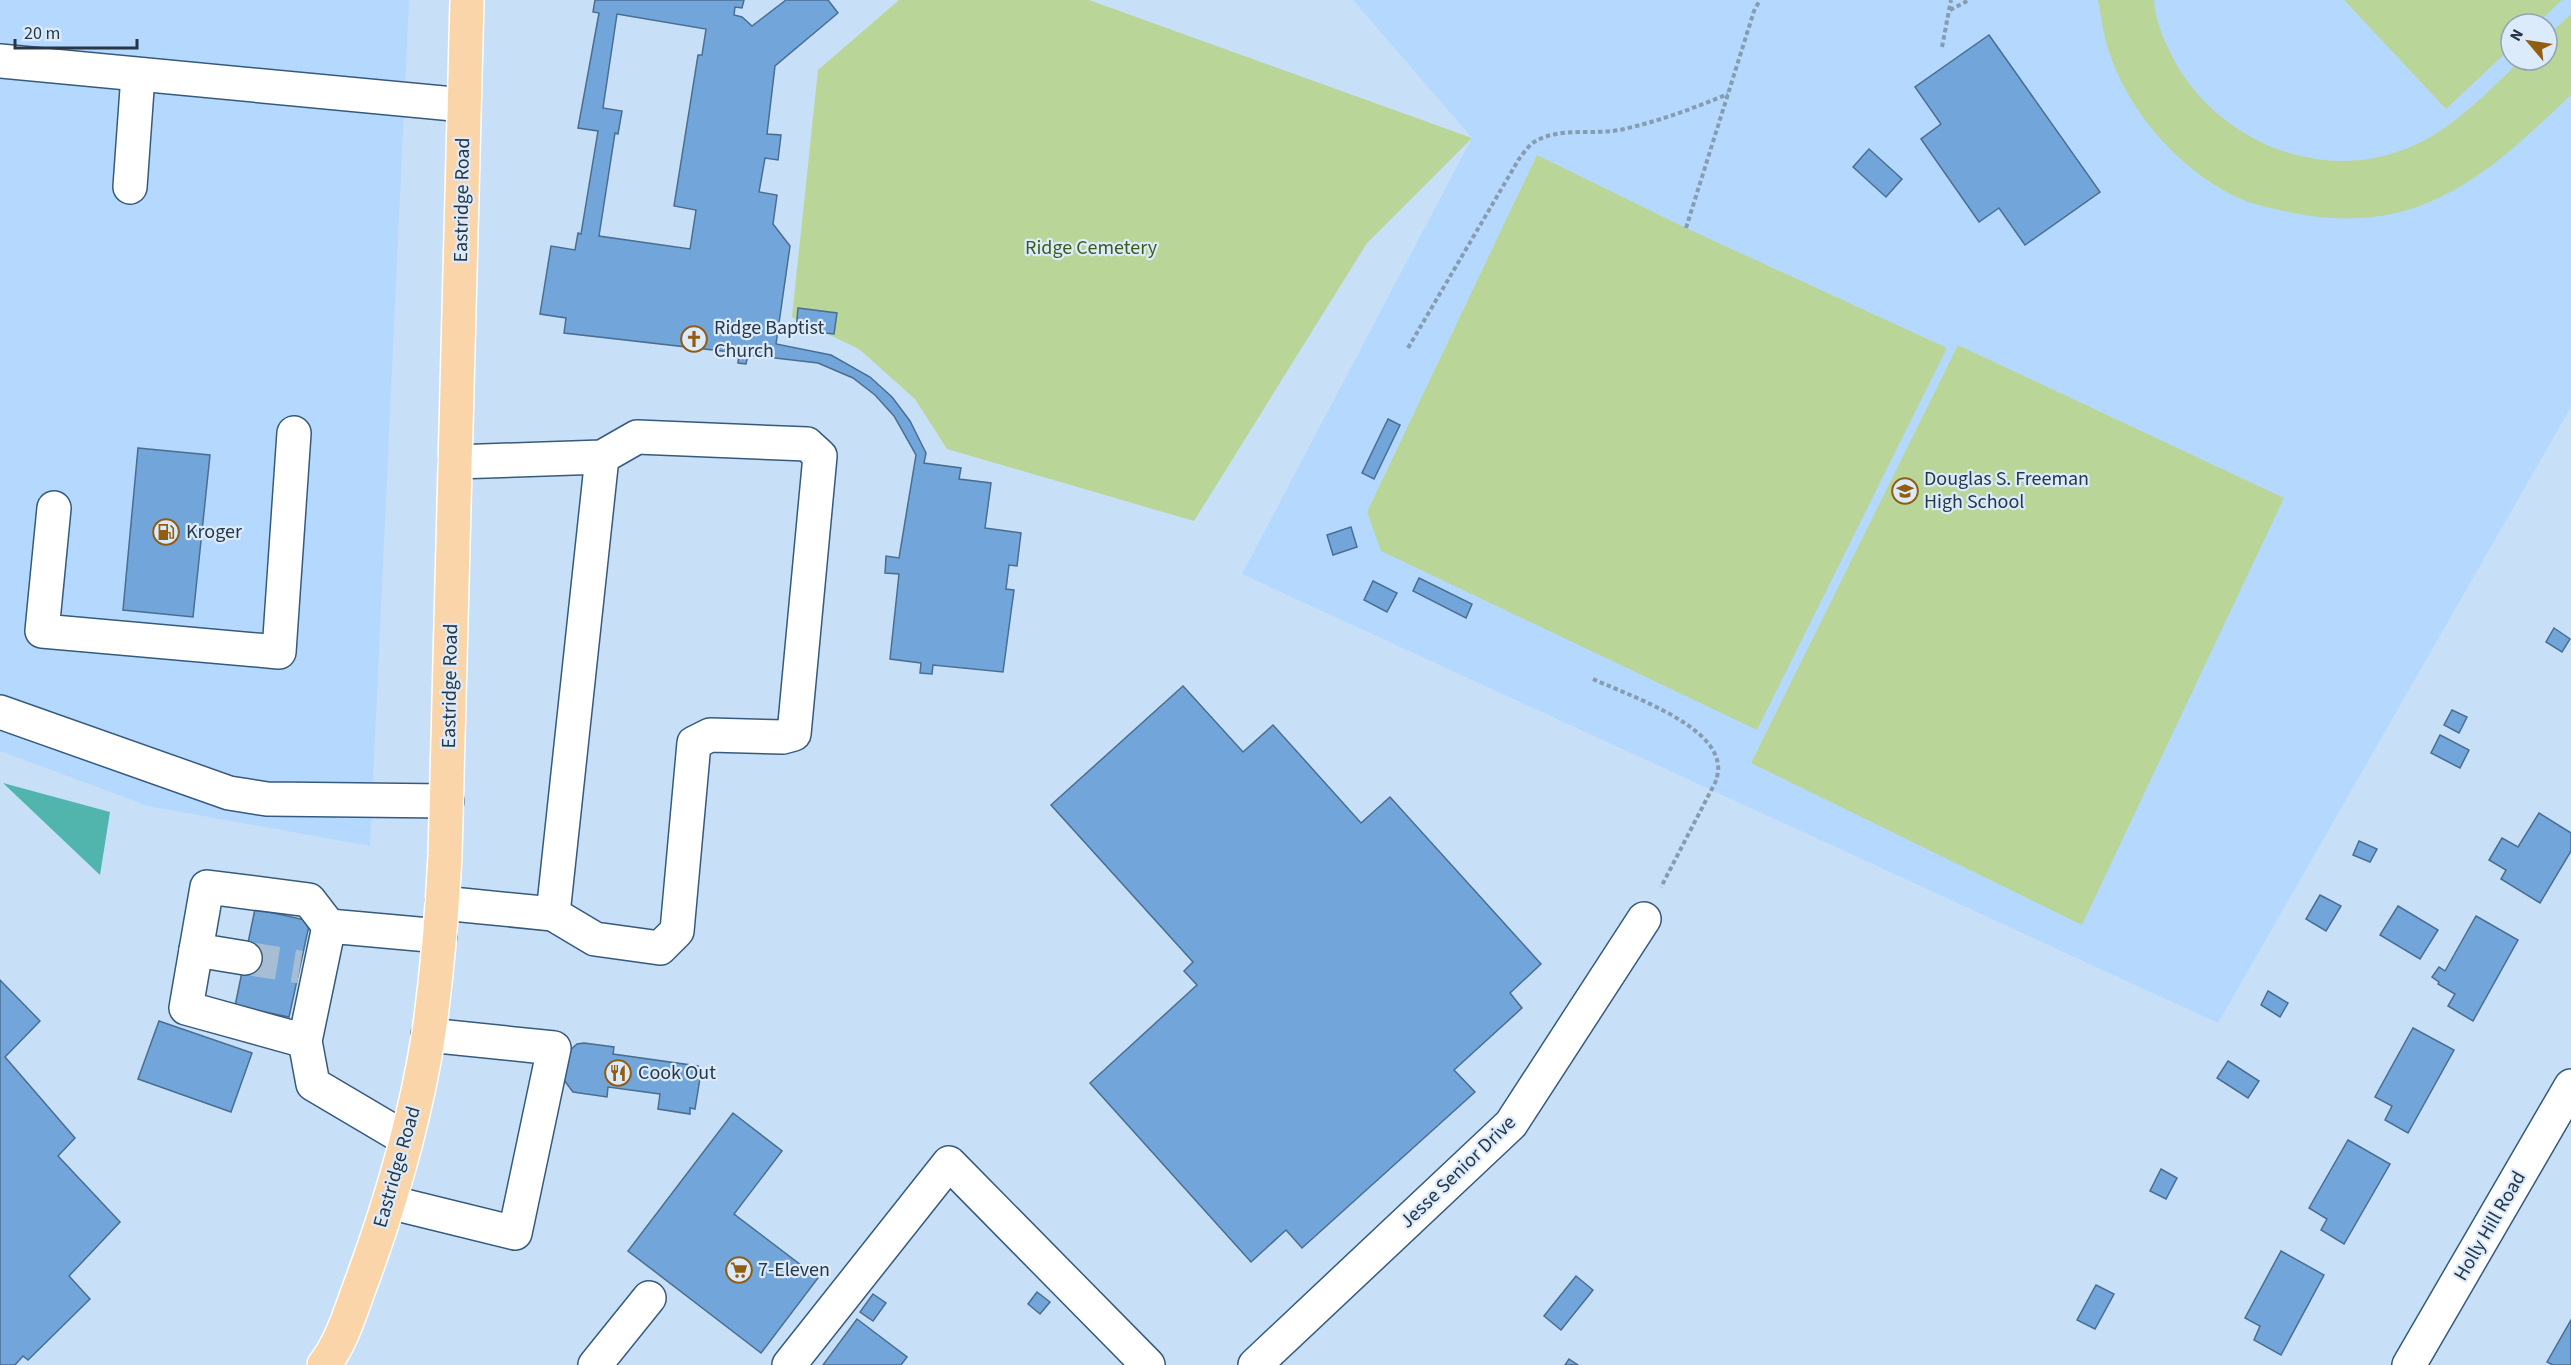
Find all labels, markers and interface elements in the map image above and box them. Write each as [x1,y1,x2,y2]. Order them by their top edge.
scale bar [15,12,136,50]
north arrow [2499,12,2559,72]
text: 20 m [24,21,60,46]
text: N [2505,25,2529,45]
street label: Eastridge Road [447,137,477,263]
park label: Ridge Cemetery [1025,234,1158,262]
place label: Ridge Baptist Church [714,314,824,365]
church icon: Ridge Baptist Church [679,324,709,354]
place label: Douglas S. Freeman High School [1924,465,2089,516]
school or university icon: Douglas S. Freeman High School [1890,476,1920,506]
fuel station icon: Kroger [151,517,181,547]
place label: Kroger [186,518,242,546]
street label: Eastridge Road [435,623,465,749]
restaurant icon: Cook Out [603,1058,633,1088]
place label: Cook Out [638,1059,716,1087]
street label: Eastridge Road [366,1103,428,1231]
street label: Jesse Senior Drive [1394,1109,1522,1235]
street label: Holly Hill Road [2447,1166,2533,1286]
supermarket icon: 7-Eleven [724,1255,754,1285]
place label: 7-Eleven [758,1256,830,1284]

